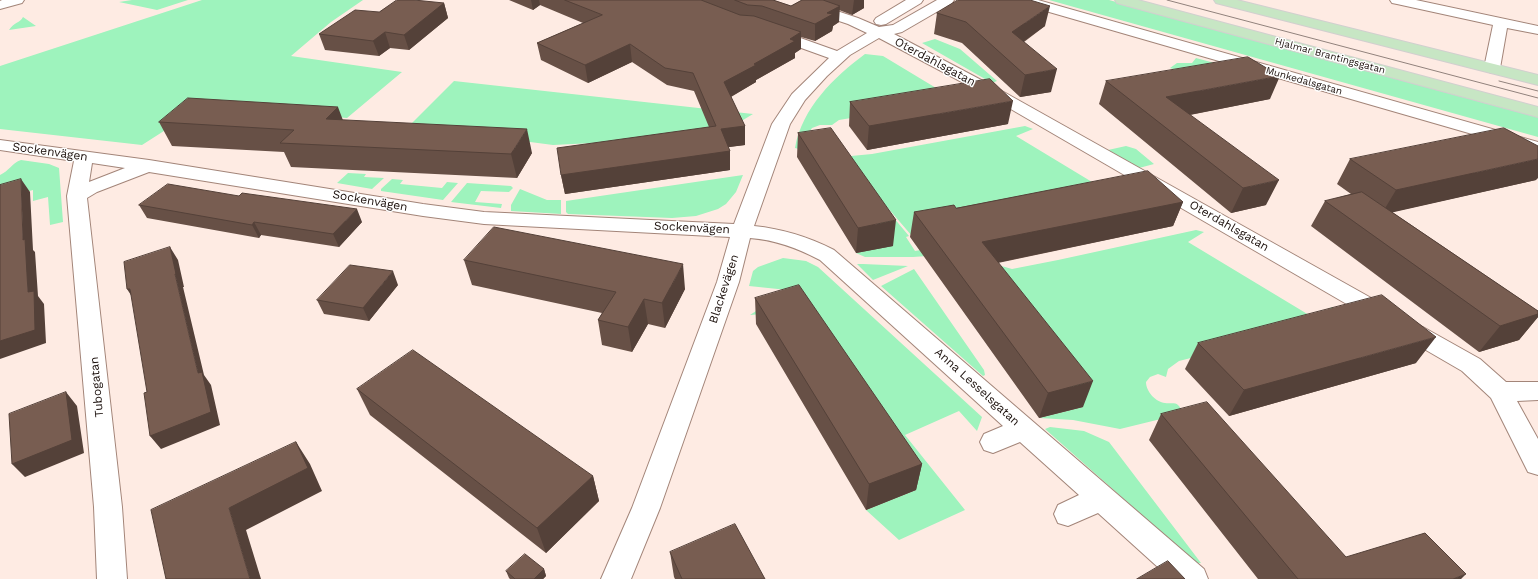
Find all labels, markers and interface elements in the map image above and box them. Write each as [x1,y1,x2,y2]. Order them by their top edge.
street label: Oterdahlsgatan [892,35,978,89]
street label: Hjalmar Brantingsgatan [1273,35,1387,77]
street label: Munkedalsgatan [1264,64,1344,98]
street label: Sockenvägen [11,140,89,164]
street label: Sockenvägen [331,187,409,215]
street label: Oterdahlsgatan [1187,197,1271,255]
street label: Sockenvägen [654,219,730,237]
street label: Blackevägen [706,253,742,325]
street label: Anna Lesselsgatan [932,345,1022,429]
street label: Tubogatan [87,356,107,418]

